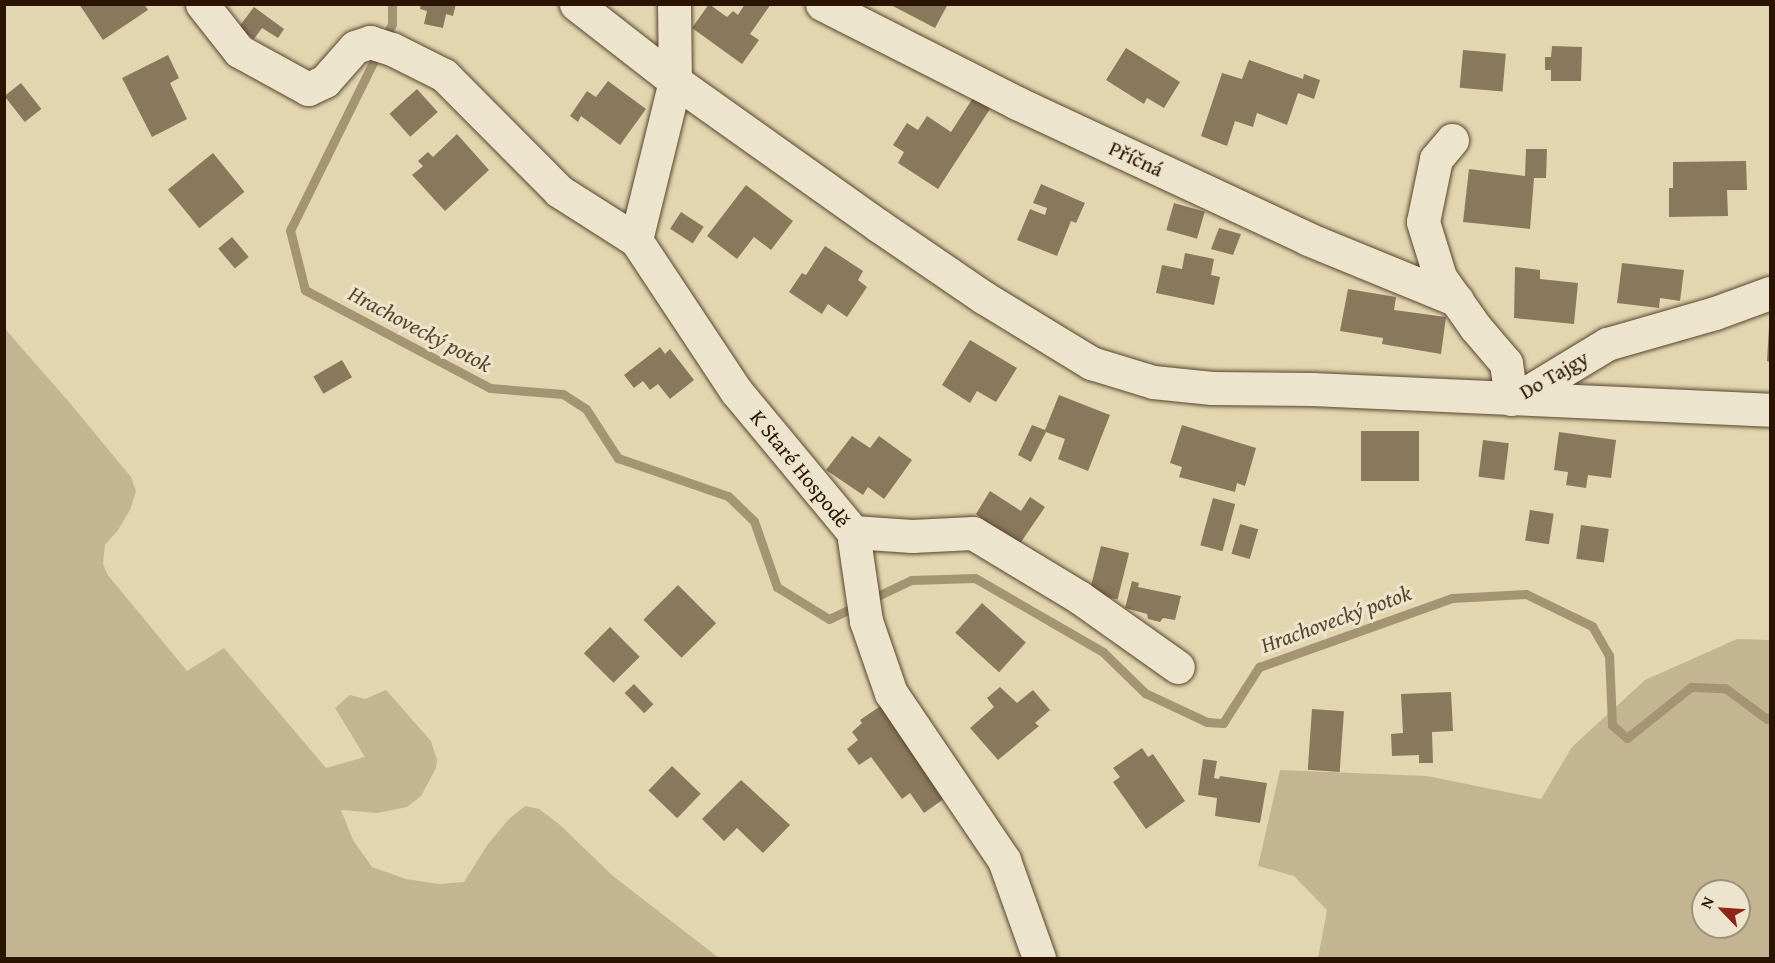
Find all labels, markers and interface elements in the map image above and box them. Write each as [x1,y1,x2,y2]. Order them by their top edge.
street label: Příčná [1105,136,1167,182]
water label: Hrachovecký potok [344,280,496,378]
street label: Do Tajgy [1515,345,1593,405]
street label: K Staré Hospodě [745,405,855,533]
water label: Hrachovecký potok [1257,580,1415,658]
north arrow [1691,879,1751,939]
text: N [1693,892,1720,912]

